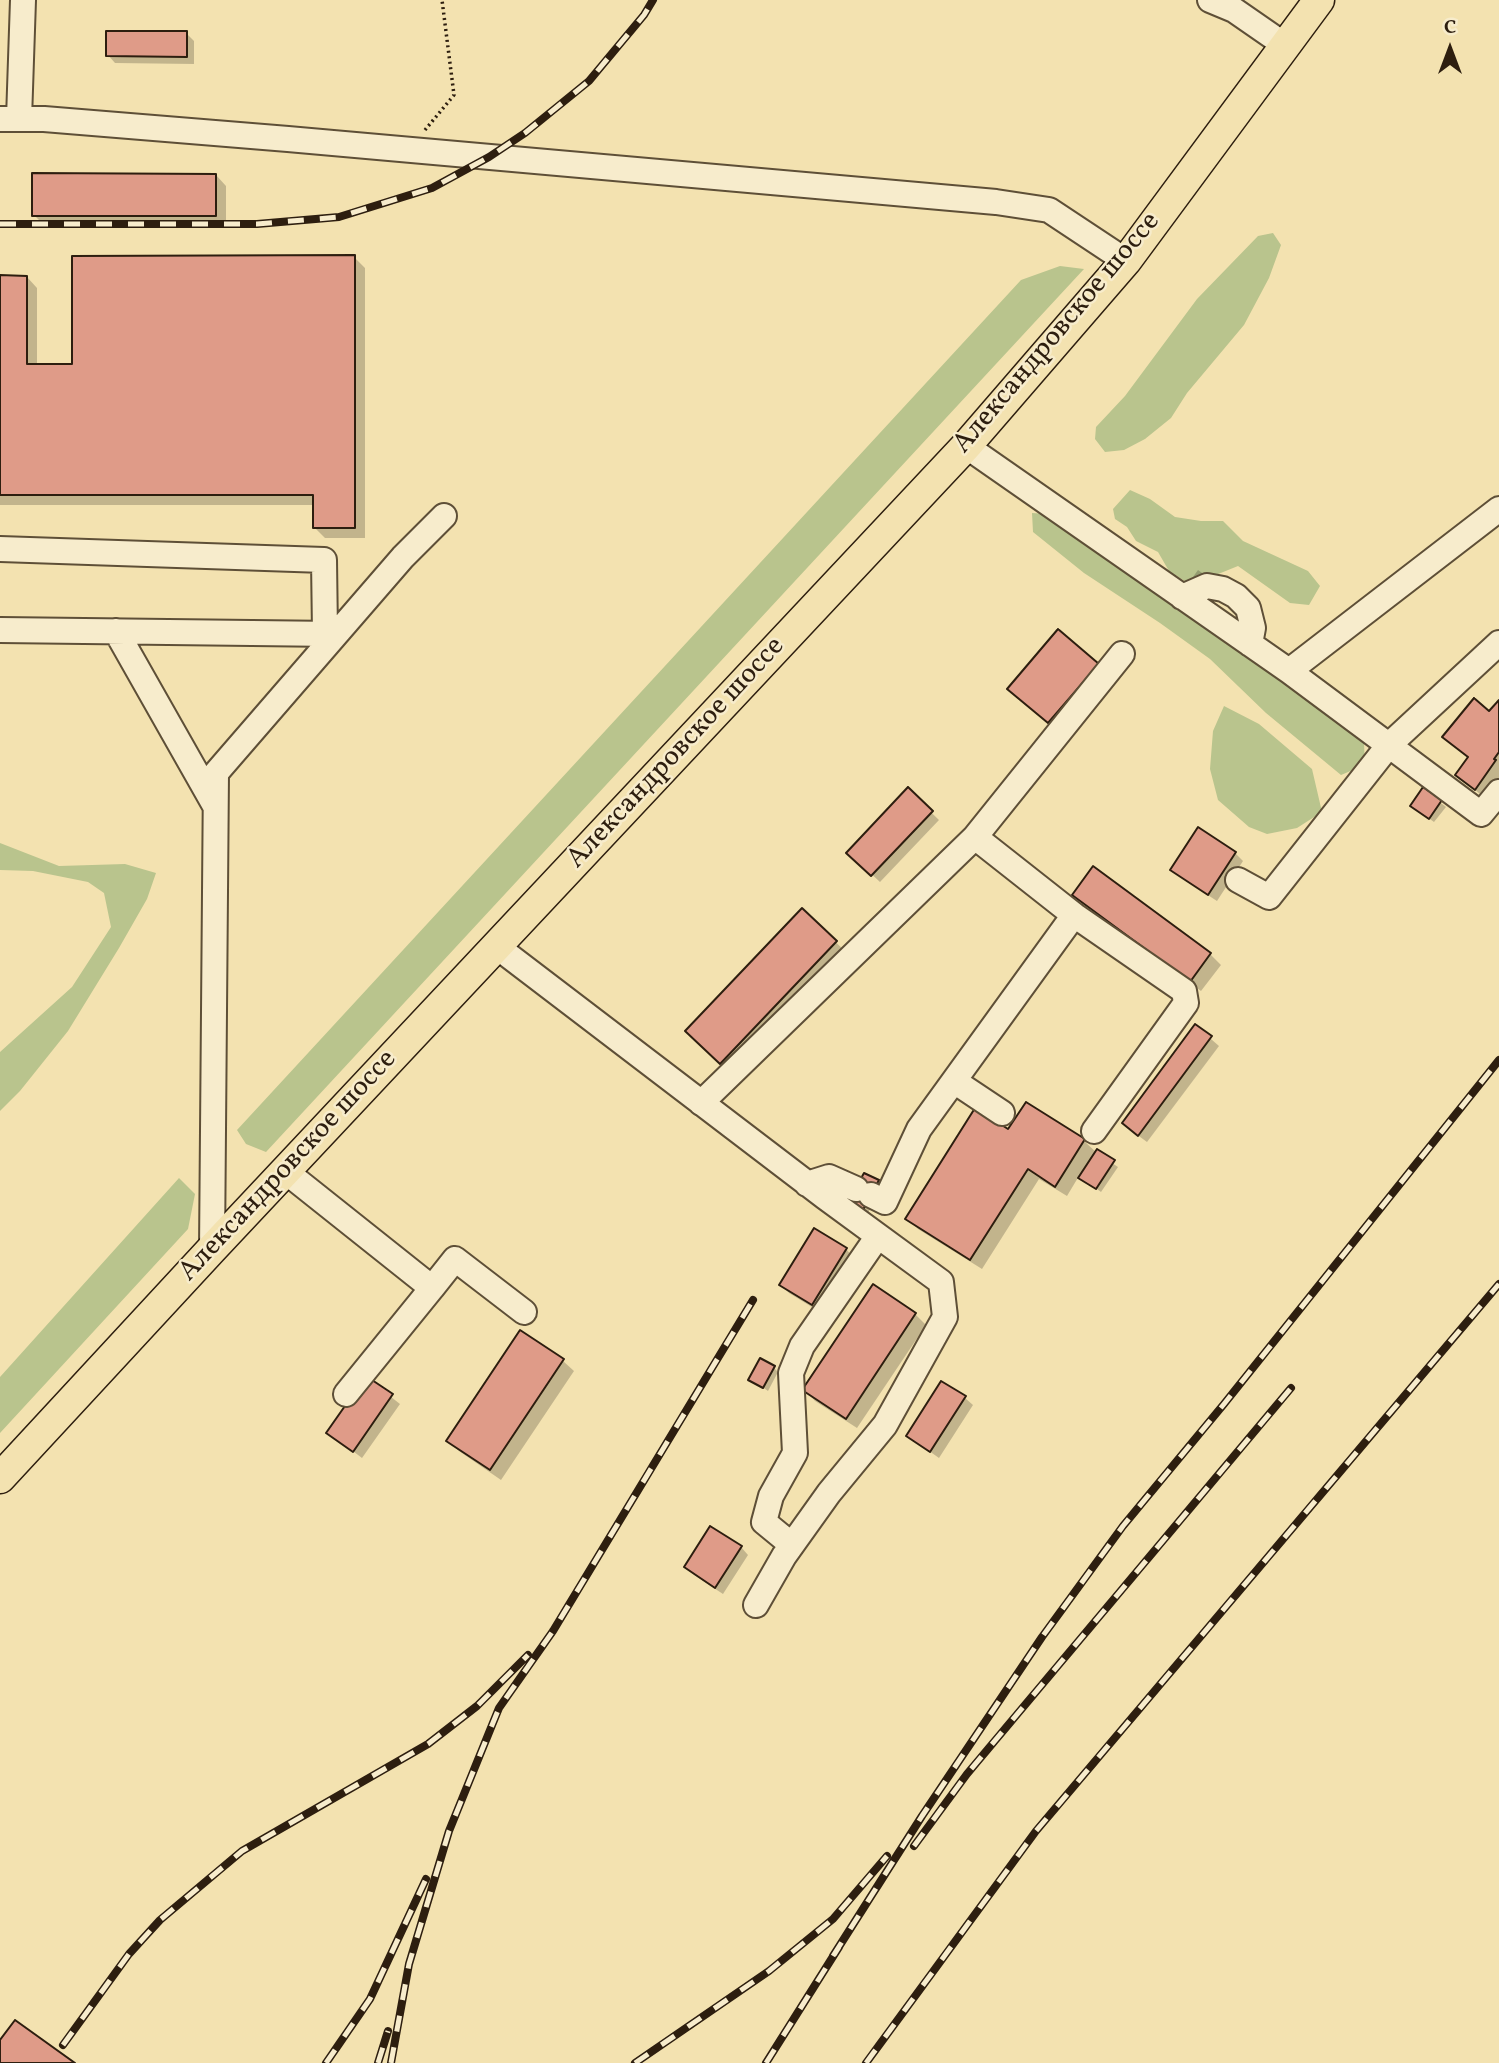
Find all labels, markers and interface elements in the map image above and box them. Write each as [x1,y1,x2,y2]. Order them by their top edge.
north arrow [1415,14,1485,84]
text: С [1444,15,1456,41]
street label: Александровское шоссе [947,207,1169,461]
street label: Александровское шоссе [561,631,793,877]
street label: Александровское шоссе [173,1044,405,1290]

